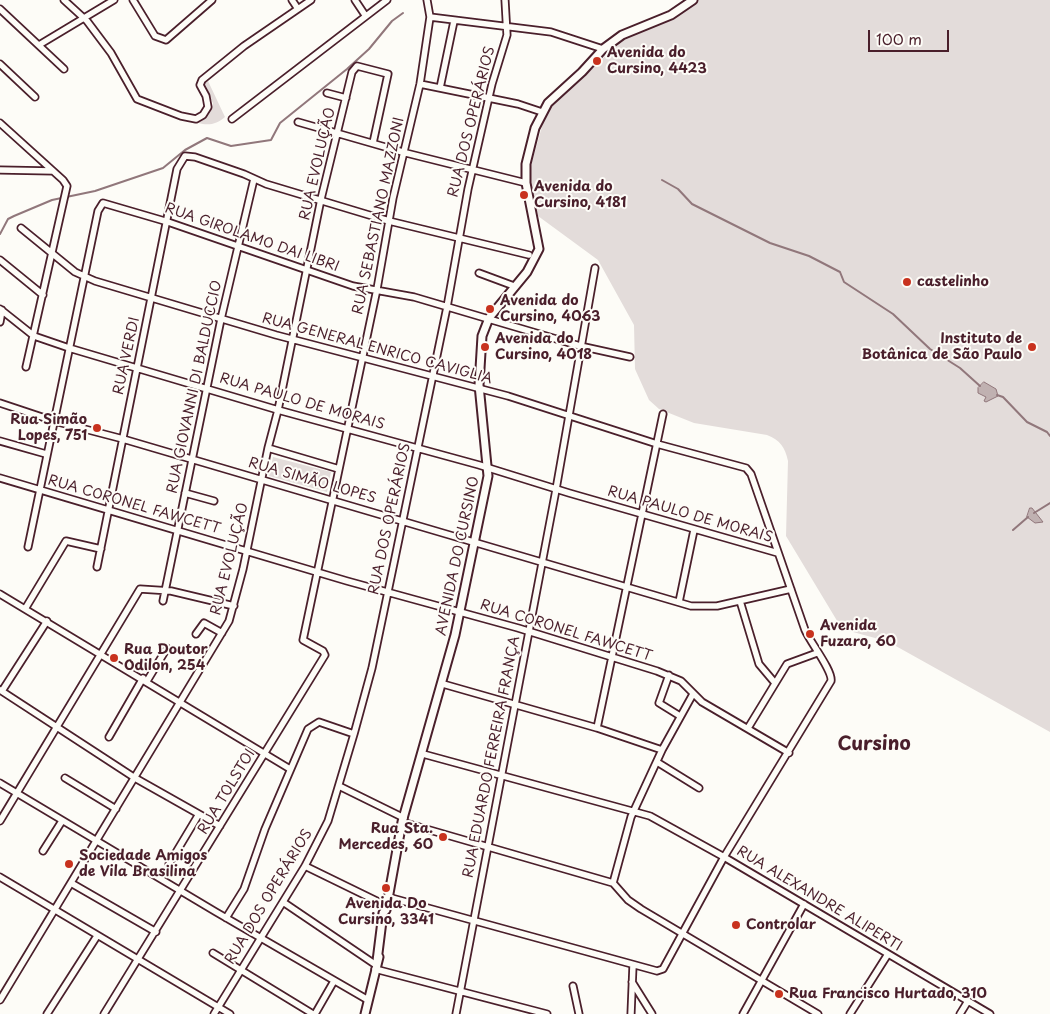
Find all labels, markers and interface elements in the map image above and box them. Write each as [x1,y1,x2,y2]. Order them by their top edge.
scale bar [870,20,951,52]
text: 100 m [876,27,922,50]
street label: RUA DOS OPERÁRIOS [445,45,499,199]
place label: Avenida do Cursino, 4423 [607,45,707,78]
marker: Avenida do Cursino, 4423 [591,55,603,67]
street label: RUA EVOLUÇÃO [297,106,339,222]
street label: RUA SEBASTIANO MAZZONI [350,116,408,316]
place label: Avenida do Cursino, 4181 [534,179,626,212]
marker: Avenida do Cursino, 4181 [518,189,530,201]
street label: RUA GIROLAMO DAI LIBRI [163,200,341,276]
place label: castelinho [917,274,989,290]
marker: castelinho [901,276,913,288]
street label: RUA GIOVANNI DI BALDUCCIO [164,279,226,495]
place label: Avenida do Cursino, 4063 [500,293,600,326]
marker: Avenida do Cursino, 4063 [484,303,496,315]
street label: RUA GENERAL ENRICO CAVIGLIA [260,310,494,388]
street label: RUA VERDI [111,316,143,396]
place label: Avenida do Cursino, 4018 [495,331,592,364]
place label: Instituto de Botânica de São Paulo [861,331,1022,364]
marker: Avenida do Cursino, 4018 [479,341,491,353]
marker: Instituto de Botânica de São Paulo [1026,341,1038,353]
street label: RUA PAULO DE MORAIS [217,370,387,434]
place label: Rua Simão Lopes, 751 [10,412,87,444]
marker: Rua Simão Lopes, 751 [91,422,103,434]
street label: RUA DOS OPERÁRIOS [366,442,414,596]
street label: RUA SIMÃO LOPES [246,455,378,507]
street label: RUA CORONEL FAWCETT [46,472,222,538]
street label: AVENIDA DO CURSINO [433,475,483,637]
street label: RUA PAULO DE MORAIS [605,483,775,547]
street label: RUA EVOLUÇÃO [208,501,252,617]
street label: RUA CORONEL FAWCETT [478,597,654,665]
place label: Avenida Fuzaro, 60 [820,618,896,650]
marker: Avenida Fuzaro, 60 [804,628,816,640]
street label: RUA EDUARDO FERREIRA FRANÇA [460,635,524,879]
place label: Rua Doutor Odilon, 254 [124,642,208,674]
marker: Rua Doutor Odilon, 254 [108,652,120,664]
district label: Cursino [837,734,911,756]
street label: RUA TOLSTOI [195,746,259,838]
place label: Rua Sta. Mercedes, 60 [339,821,433,854]
street label: RUA DOS OPERÁRIOS [222,826,316,968]
marker: Rua Sta. Mercedes, 60 [437,831,449,843]
street label: RUA ALEXANDRE ALIPERTI [733,843,905,955]
place label: Sociedade Amigos de Vila Brasilina [79,848,207,880]
marker: Sociedade Amigos de Vila Brasilina [63,858,75,870]
marker: Avenida Do Cursino, 3341 [380,882,392,894]
place label: Avenida Do Cursino, 3341 [338,896,434,929]
place label: Controlar [746,917,816,933]
marker: Controlar [730,919,742,931]
place label: Rua Francisco Hurtado, 310 [789,986,987,1002]
marker: Rua Francisco Hurtado, 310 [773,988,785,1000]

